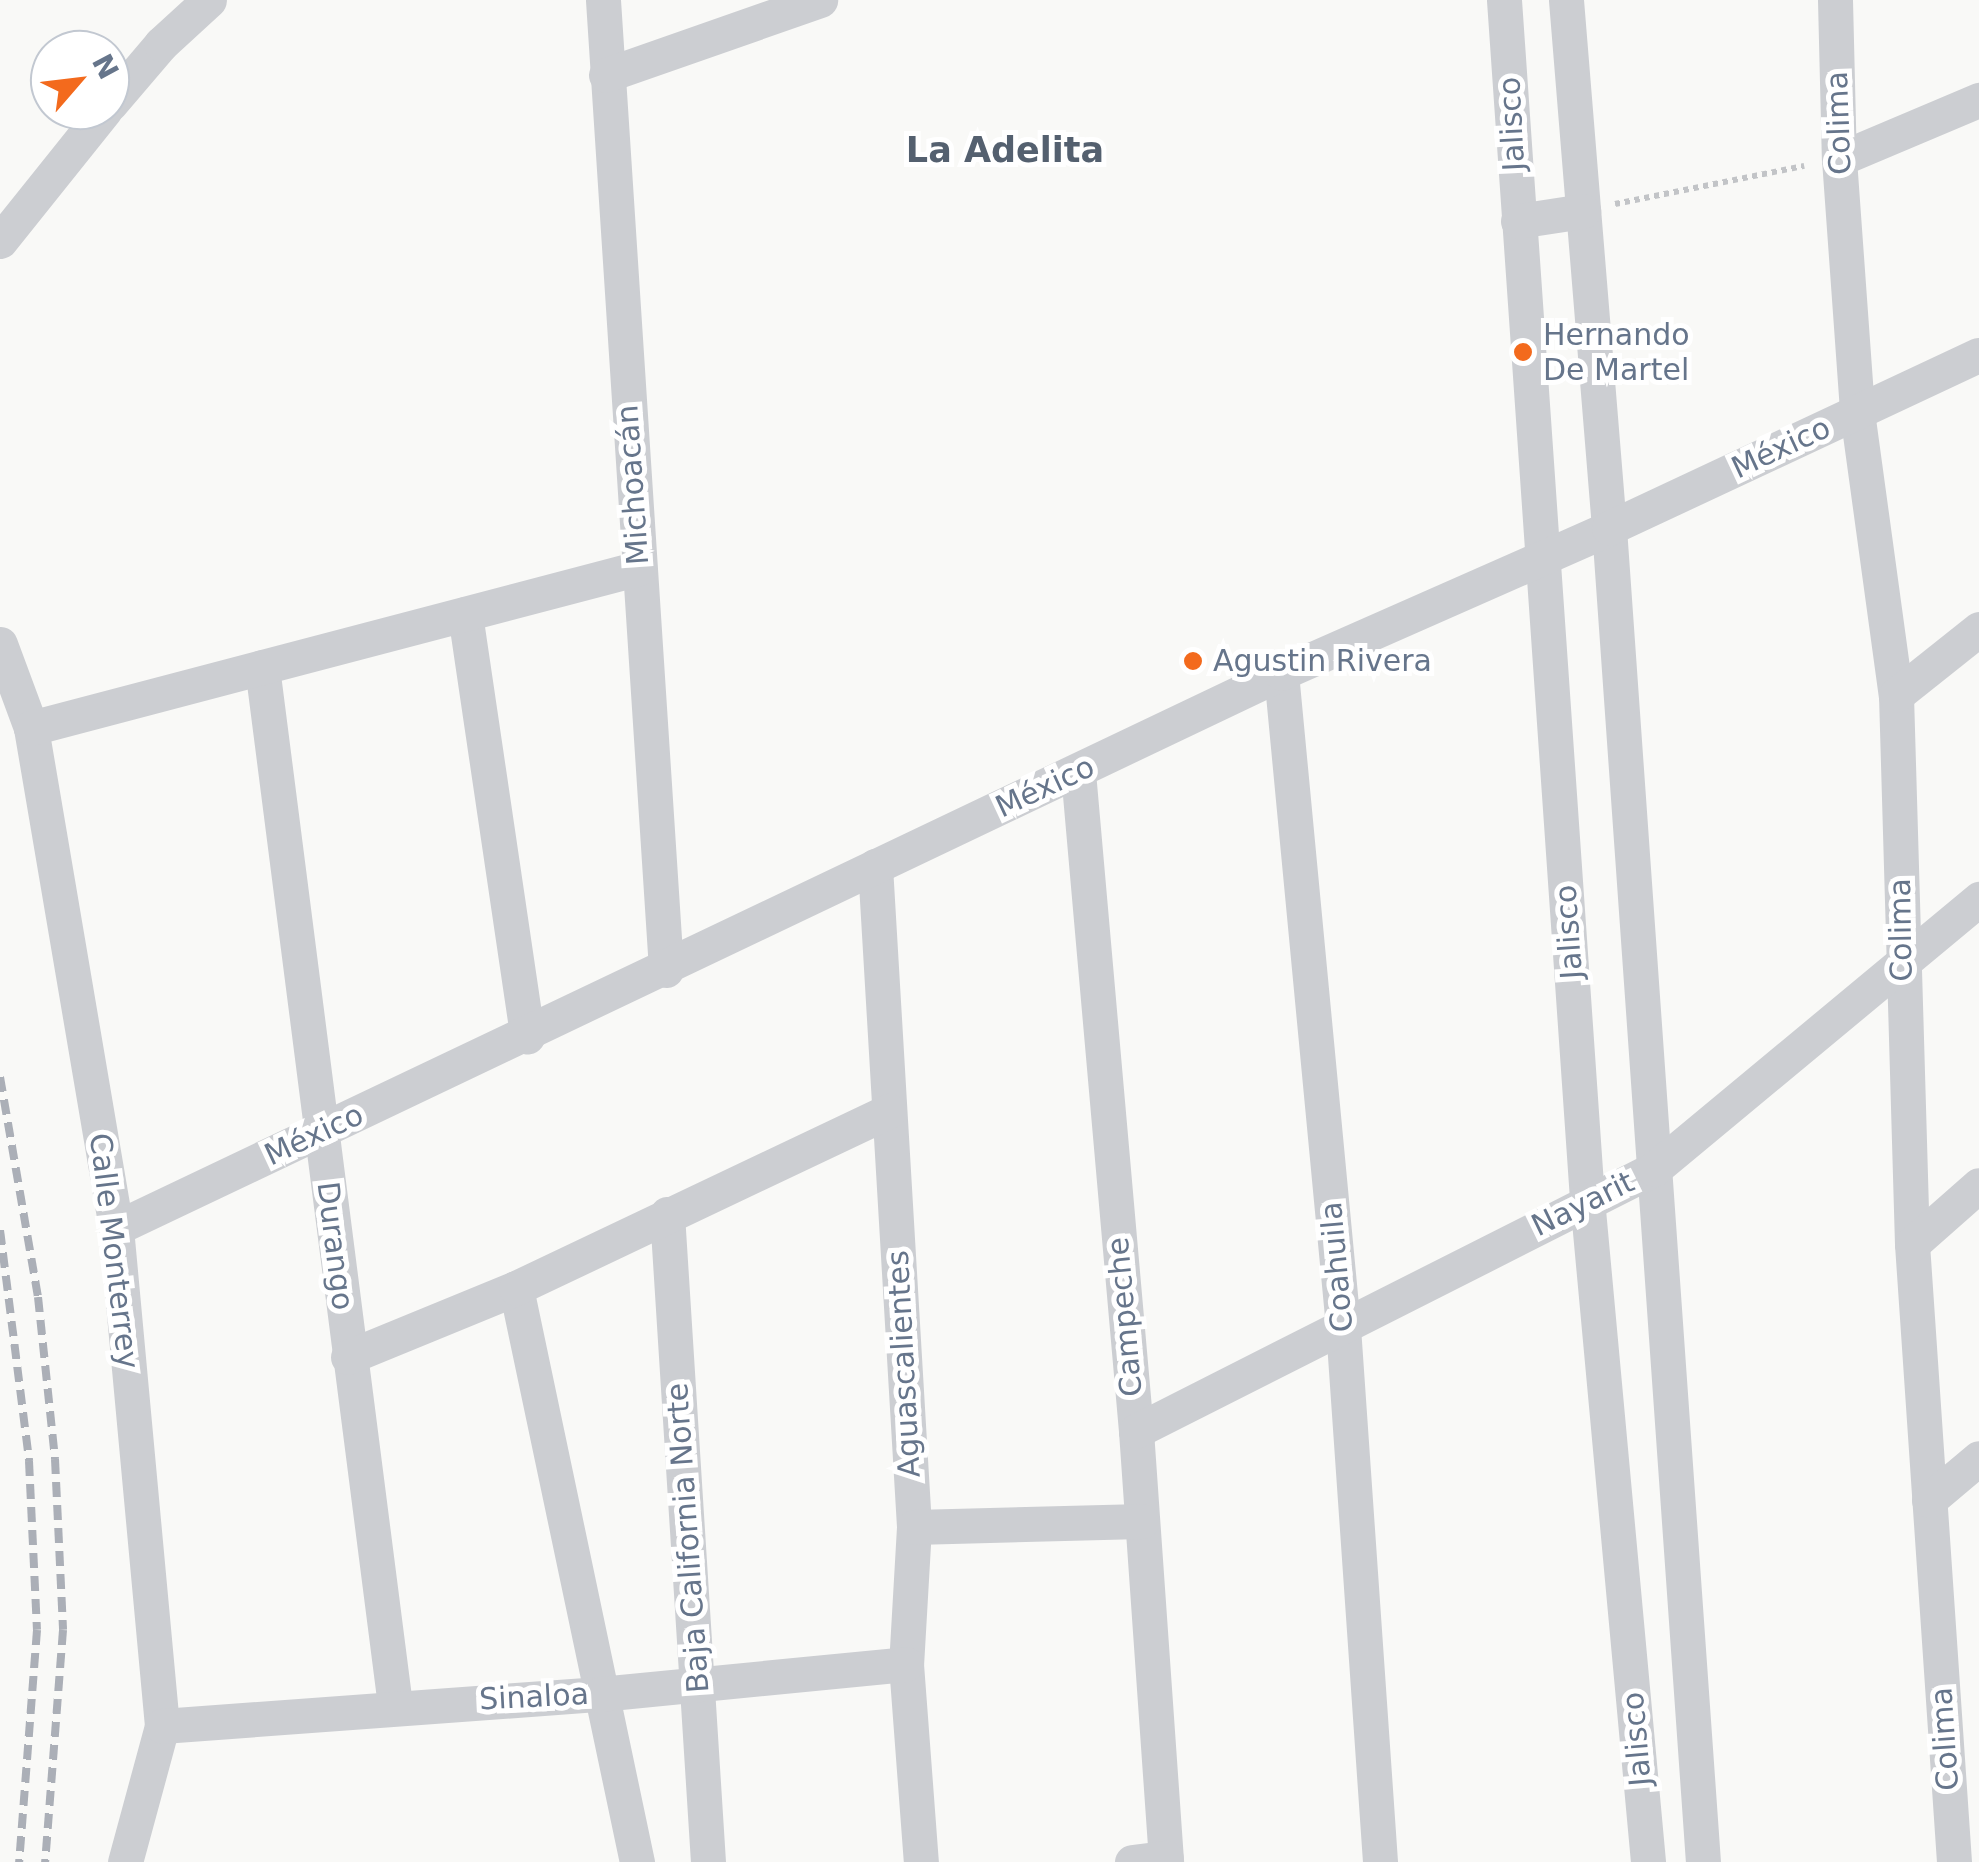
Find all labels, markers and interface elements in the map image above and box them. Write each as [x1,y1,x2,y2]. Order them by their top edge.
north arrow [30,30,130,130]
text: N [85,49,125,85]
street label: Colima [1819,71,1859,175]
street label: Jalisco [1492,76,1532,172]
district label: La Adelita [906,129,1104,171]
place label: Hernando De Martel [1543,317,1690,388]
marker: Hernando De Martel [1512,341,1534,363]
street label: Michoacán [609,404,657,566]
street label: México [1726,410,1836,486]
place label: Agustin Rivera [1213,643,1432,679]
marker: Agustin Rivera [1182,650,1204,672]
street label: México [990,749,1100,825]
street label: Colima [1882,878,1920,982]
street label: Jalisco [1548,884,1590,980]
street label: México [259,1097,369,1173]
street label: Calle Monterrey [82,1131,146,1371]
street label: Nayarit [1526,1164,1640,1244]
street label: Durango [309,1180,361,1312]
street label: Coahuila [1313,1200,1361,1334]
street label: Campeche [1100,1236,1150,1398]
street label: Aguascalientes [880,1249,928,1479]
street label: Baja California Norte [659,1382,717,1694]
street label: Sinaloa [478,1676,590,1718]
street label: Colima [1923,1686,1967,1792]
street label: Jalisco [1615,1690,1659,1788]

